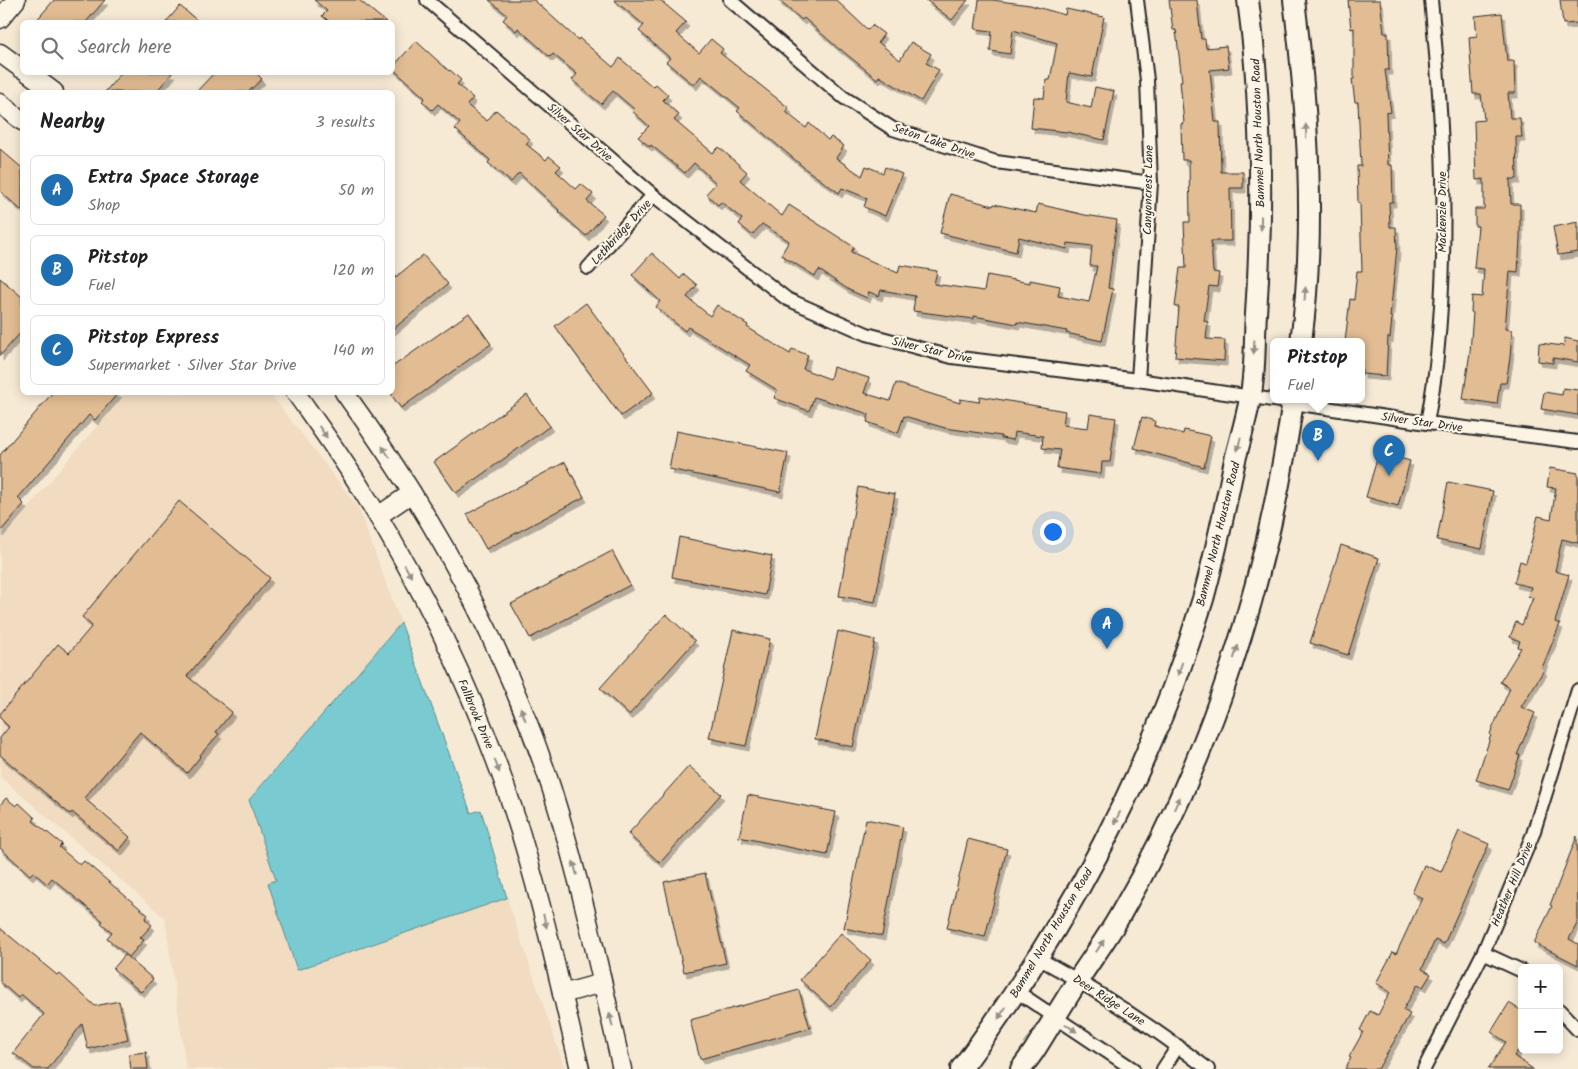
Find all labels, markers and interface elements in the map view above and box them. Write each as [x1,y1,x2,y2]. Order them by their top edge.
search box [20,20,395,75]
text: Search here [78,33,172,63]
icon: search [38,34,66,62]
street label: Bammel North Houston Road [1246,57,1271,208]
street label: Silver Star Drive [543,98,617,167]
text: Nearby [40,106,105,139]
text: 3 results [316,110,375,135]
street label: Seton Lake Drive [890,118,978,165]
one-way arrow [1302,123,1310,139]
street label: Canyoncrest Lane [1138,144,1159,235]
text: Extra Space Storage [88,163,259,193]
street label: Mackenzie Drive [1433,171,1452,253]
text: A [52,178,62,203]
text: 50 m [338,178,374,203]
text: Shop [88,193,120,218]
street label: Lethbridge Drive [587,195,657,270]
one-way arrow [1257,215,1265,231]
text: Pitstop [88,243,148,273]
text: B [52,258,62,283]
text: 120 m [333,258,374,283]
text: Fuel [88,273,115,298]
one-way arrow [1302,285,1310,301]
text: Pitstop Express [88,323,219,353]
street label: Silver Star Drive [890,332,974,369]
text: C [52,338,62,363]
text: 140 m [333,338,374,363]
popup [1270,338,1365,403]
one-way arrow [1250,339,1258,355]
text: Pitstop [1287,343,1348,373]
text: Supermarket · Silver Star Drive [88,353,297,378]
text: Fuel [1287,373,1315,398]
street label: Silver Star Drive [1380,407,1464,438]
pin: B [1302,420,1334,461]
one-way arrow [318,426,328,439]
pin: C [1373,435,1405,476]
one-way arrow [1235,437,1243,452]
one-way arrow [381,446,391,459]
street label: Bammel North Houston Road [1191,459,1246,609]
your location [1040,519,1066,545]
one-way arrow [404,564,413,577]
pin: A [1091,608,1123,649]
one-way arrow [1232,644,1240,659]
one-way arrow [1176,661,1183,676]
street label: Fallbrook Drive [452,676,499,753]
one-way arrow [519,706,527,721]
one-way arrow [493,759,501,774]
one-way arrow [1173,796,1181,810]
one-way arrow [1113,811,1121,826]
street label: Heather Hill Drive [1486,838,1539,930]
one-way arrow [570,860,578,875]
street label: Bammel North Houston Road [1005,864,1098,1002]
one-way arrow [541,914,549,929]
one-way arrow [1095,940,1105,953]
map controls [1518,964,1563,1054]
button: + [1518,964,1563,1009]
street label: Deer Ridge Lane [1069,970,1149,1031]
one-way arrow [997,1007,1006,1020]
button: − [1518,1009,1563,1054]
one-way arrow [607,1013,615,1028]
one-way arrow [1065,1023,1078,1033]

